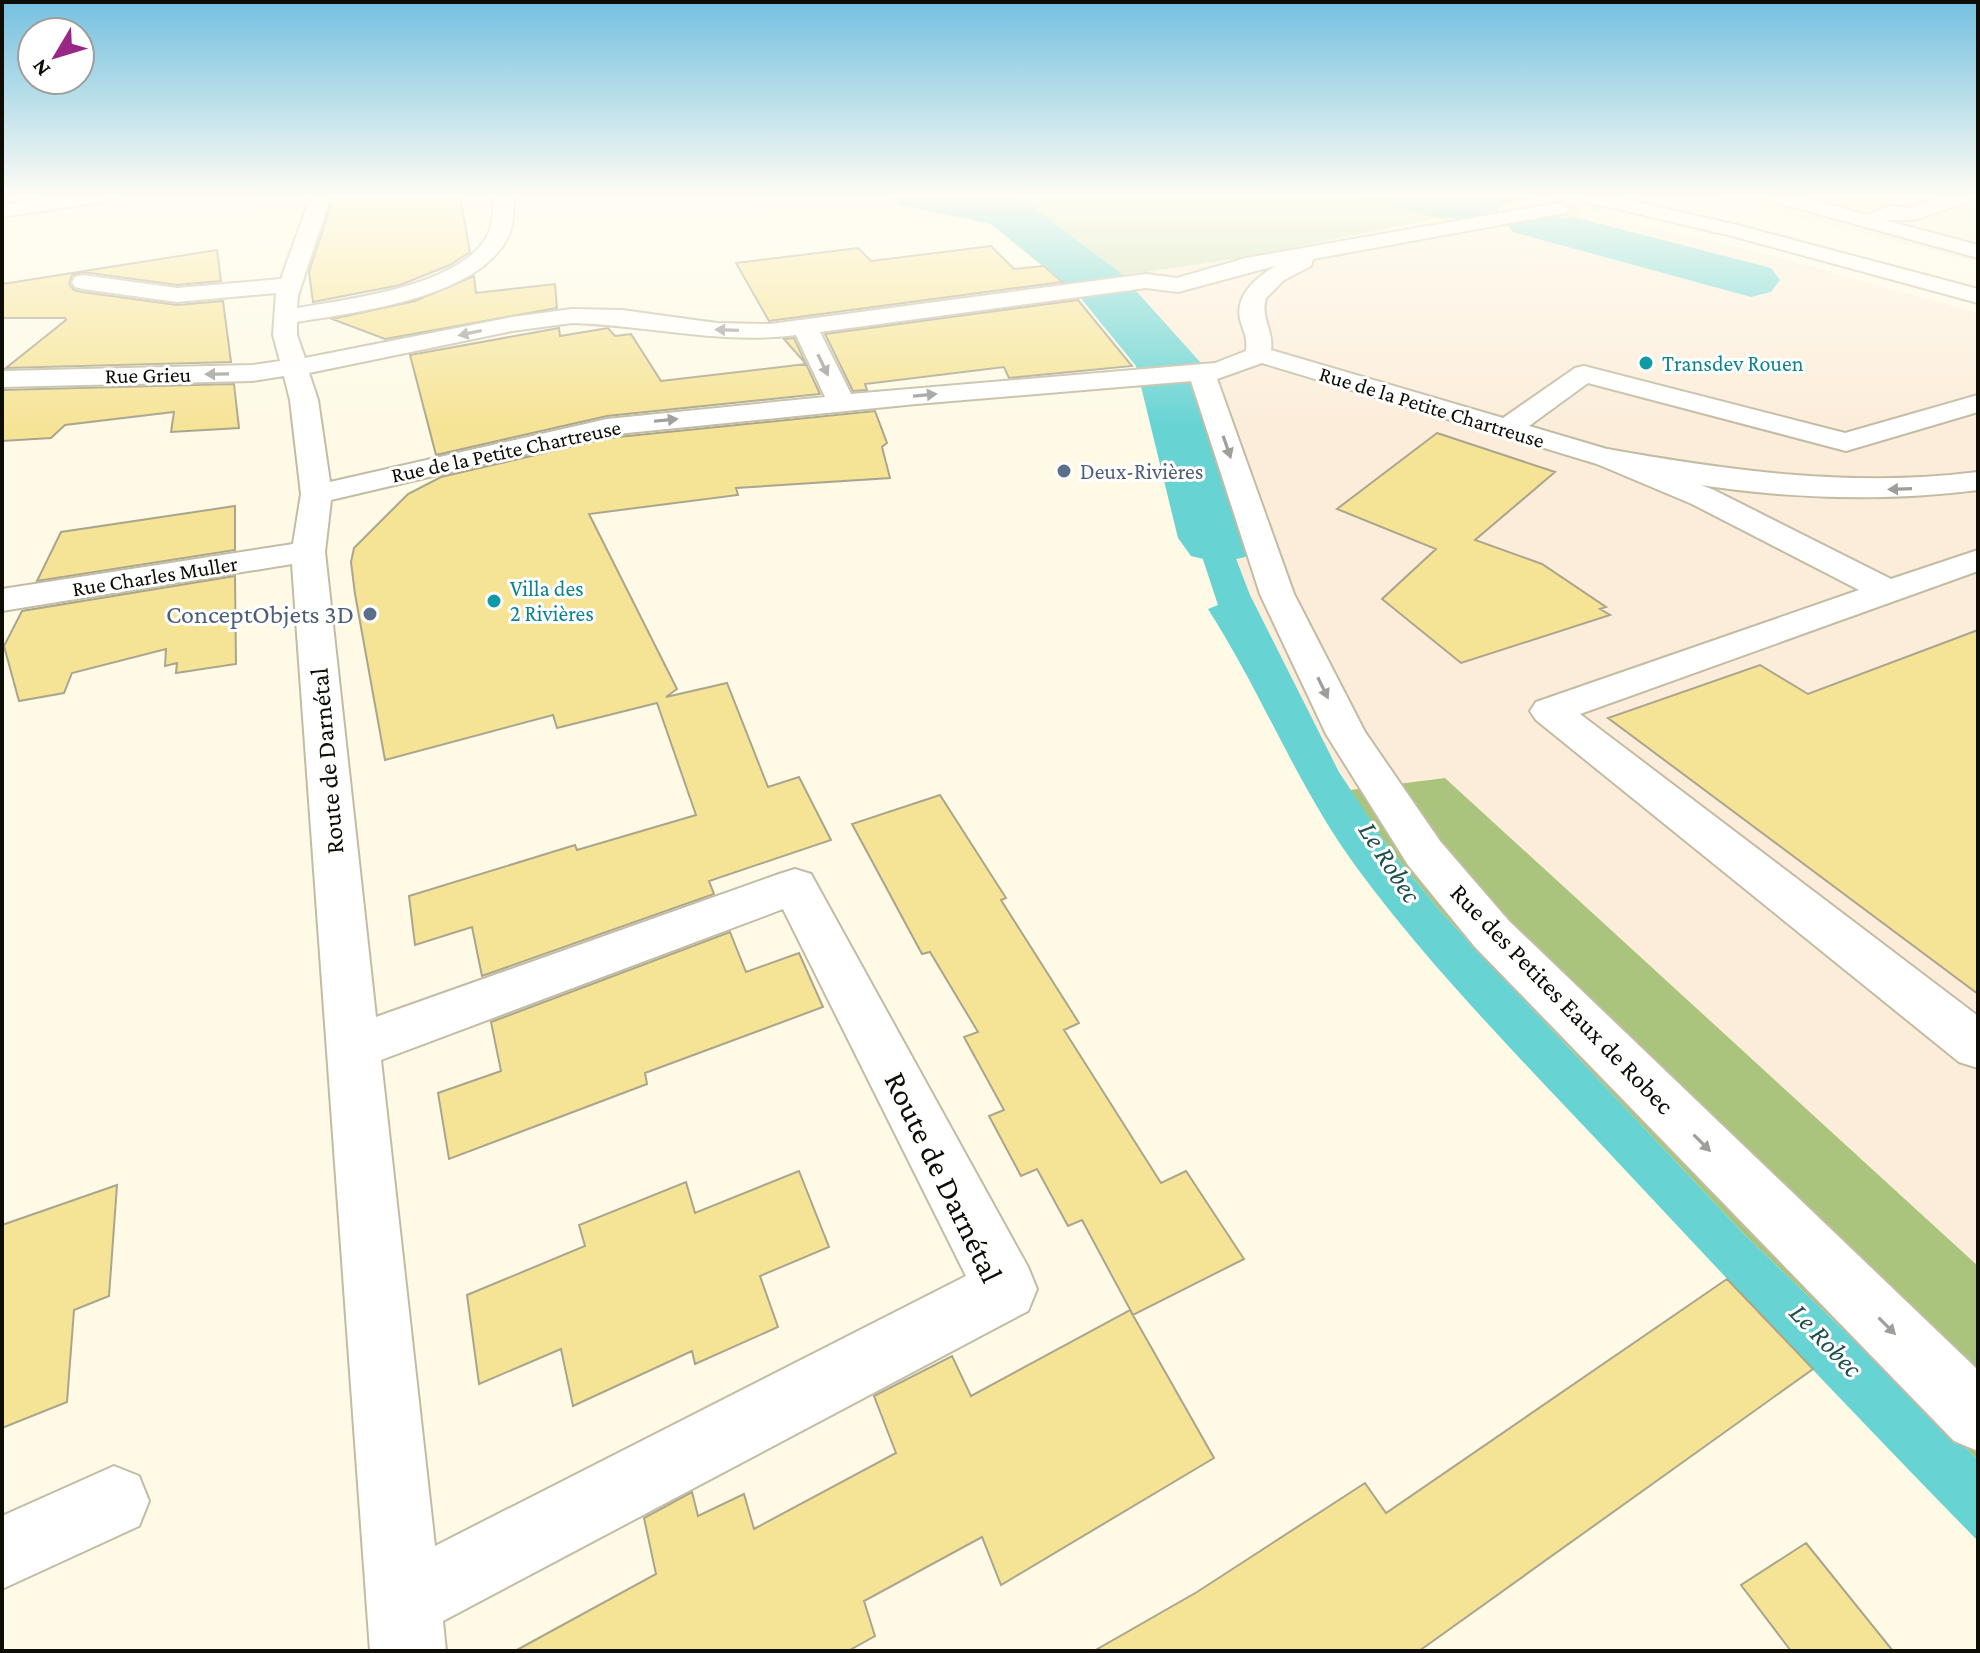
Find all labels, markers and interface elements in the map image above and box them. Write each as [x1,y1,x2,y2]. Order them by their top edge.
north arrow [16,16,96,96]
text: N [26,54,55,82]
one-way arrow [714,323,739,336]
one-way arrow [457,327,482,340]
place label: Transdev Rouen [1662,351,1804,376]
one-way arrow [816,353,830,376]
marker: Transdev Rouen [1637,354,1655,372]
street label: Rue de la Petite Chartreuse [1316,361,1548,453]
street label: Rue Grieu [105,362,192,388]
one-way arrow [204,367,229,380]
one-way arrow [913,388,938,401]
street label: Rue de la Petite Chartreuse [389,414,623,488]
one-way arrow [654,414,679,427]
one-way arrow [1221,435,1234,459]
place label: Deux-Rivières [1080,459,1203,484]
marker: Deux-Rivières [1055,462,1073,480]
one-way arrow [1887,482,1913,495]
street label: Rue Charles Muller [70,551,240,601]
place label: Villa des 2 Rivières [510,576,594,626]
marker: Villa des 2 Rivières [485,592,503,610]
place label: ConceptObjets 3D [166,600,354,629]
marker: ConceptObjets 3D [361,605,379,623]
street label: Route de Darnétal [304,667,350,855]
one-way arrow [1316,676,1330,699]
water label: Le Robec [1353,816,1428,909]
street label: Rue des Petites Eaux de Robec [1444,878,1680,1120]
street label: Route de Darnétal [877,1066,1011,1288]
one-way arrow [1693,1133,1712,1152]
water label: Le Robec [1784,1297,1869,1384]
one-way arrow [1877,1316,1896,1335]

